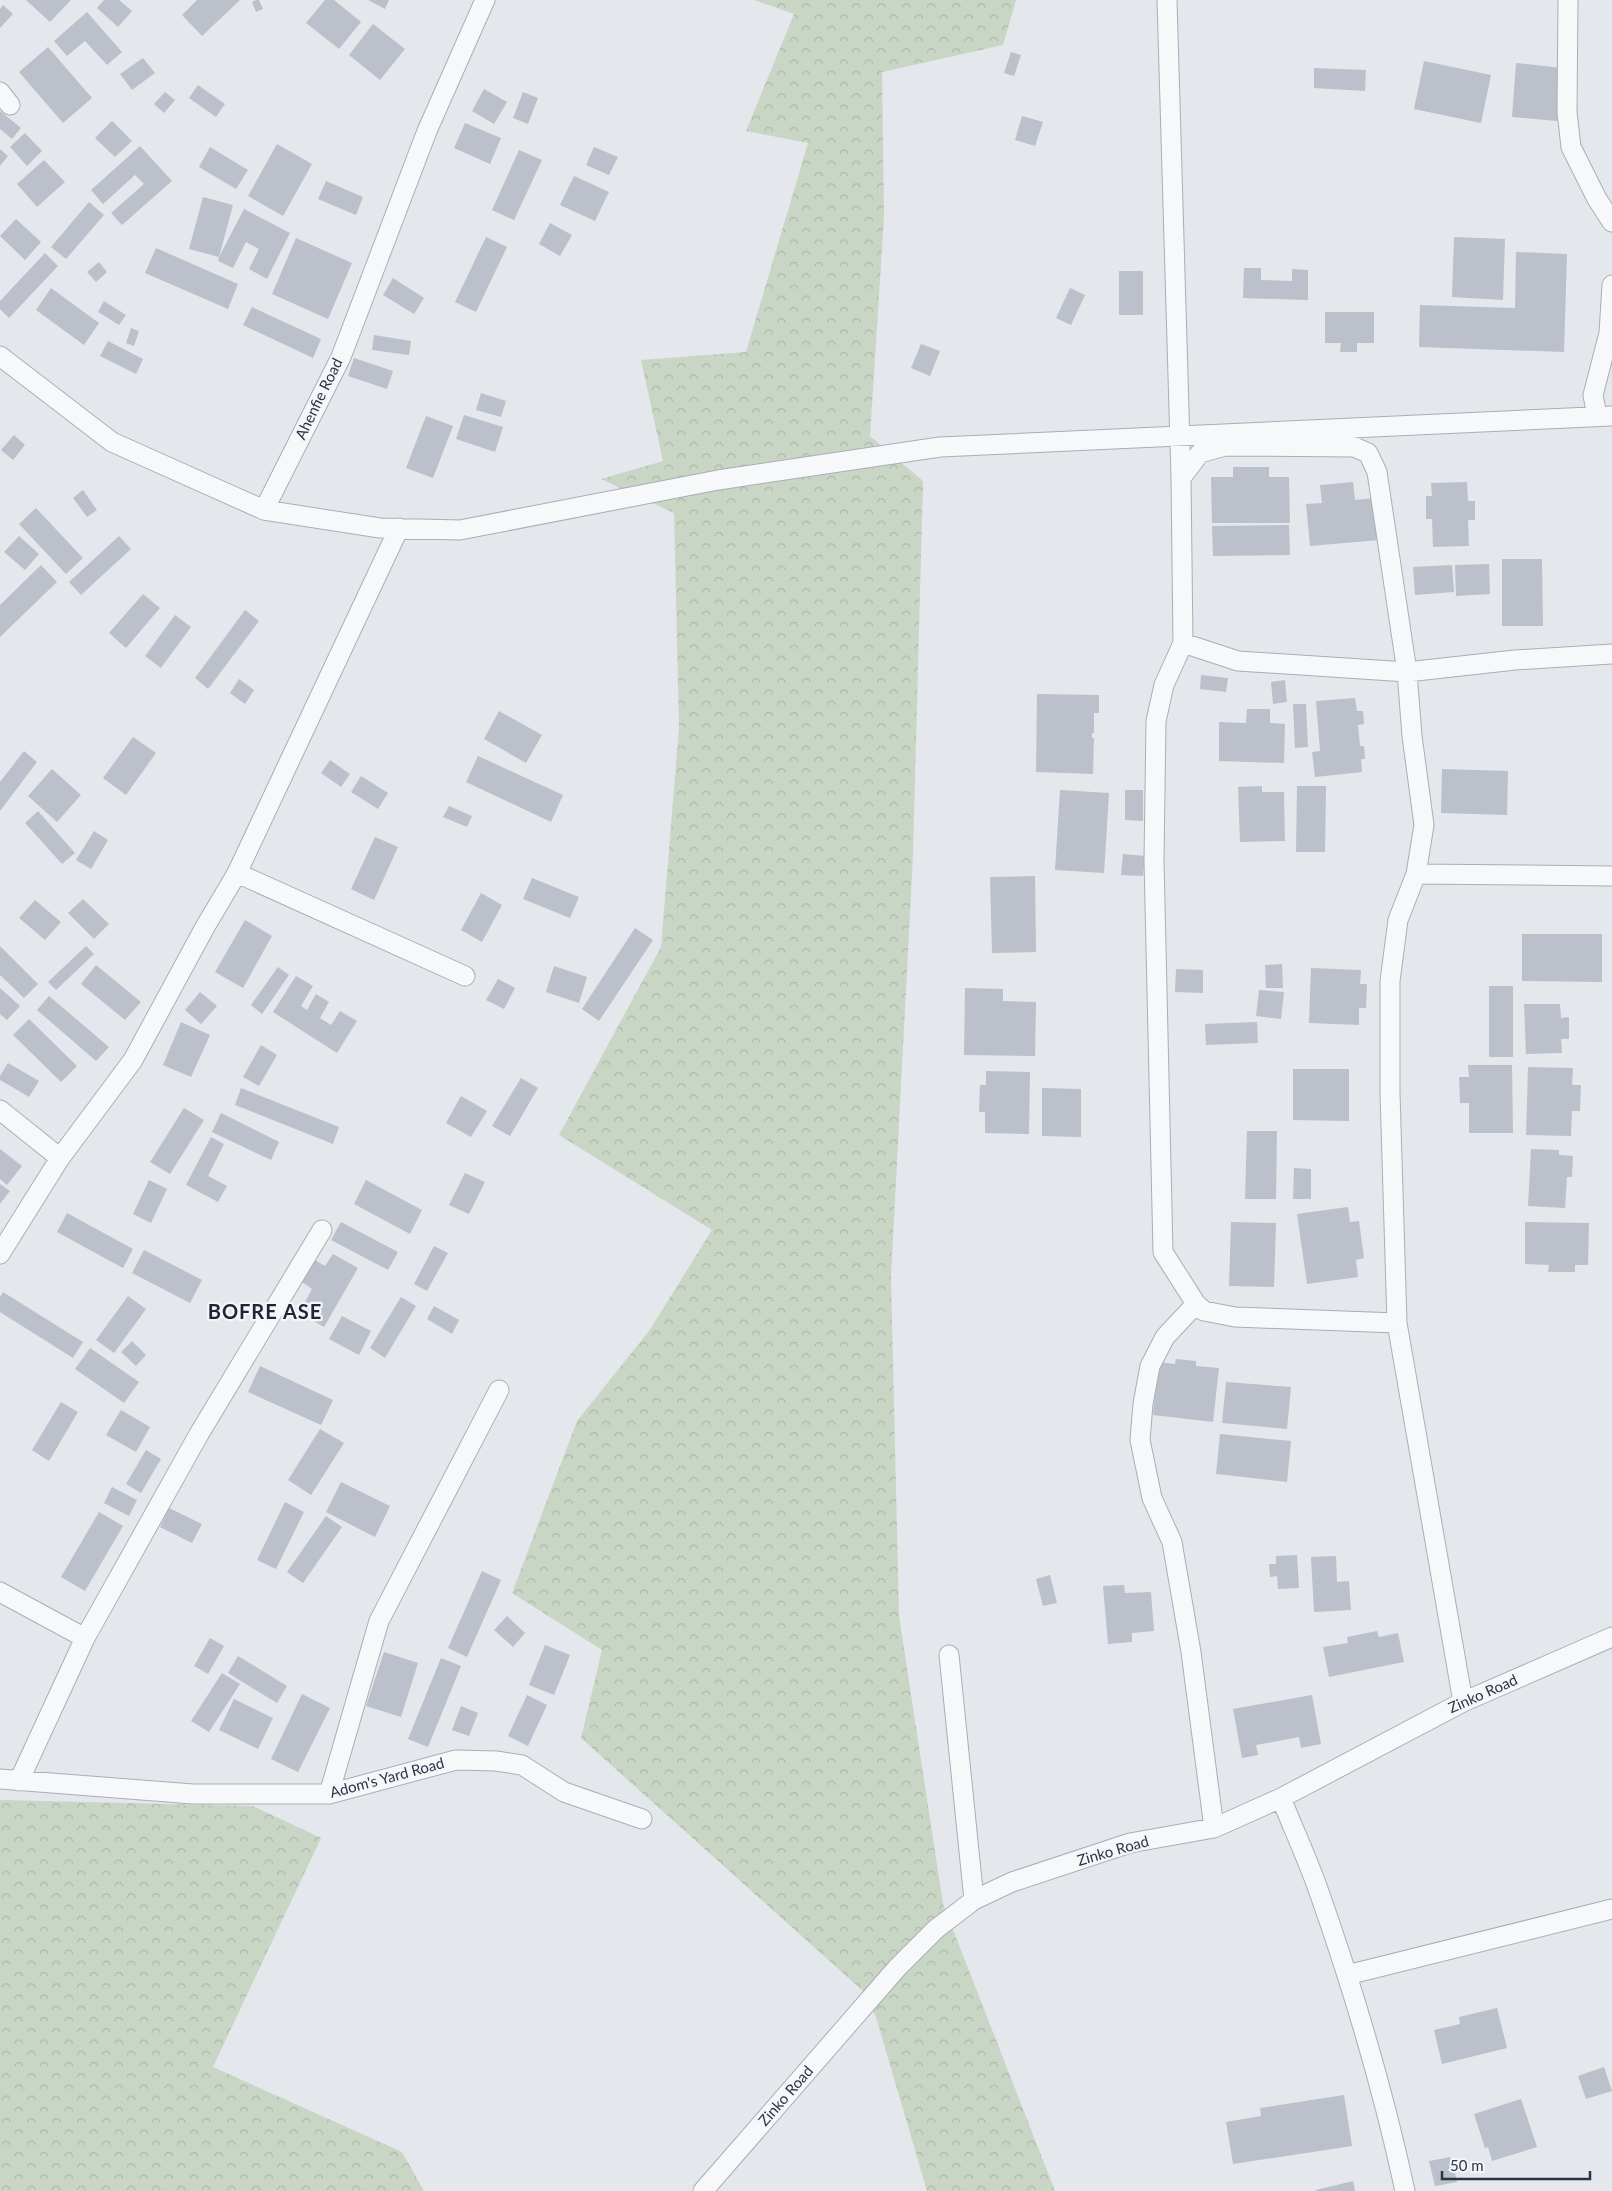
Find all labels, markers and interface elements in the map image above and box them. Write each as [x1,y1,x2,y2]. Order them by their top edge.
street label: Ahenfie Road [291,355,346,442]
district label: BOFRE ASE [208,1299,322,1323]
street label: Zinko Road [1445,1670,1520,1716]
street label: Adom's Yard Road [328,1753,446,1801]
street label: Zinko Road [1075,1831,1151,1869]
street label: Zinko Road [754,2062,816,2129]
scale bar [1442,2148,1590,2180]
text: 50 m [1450,2156,1484,2174]

